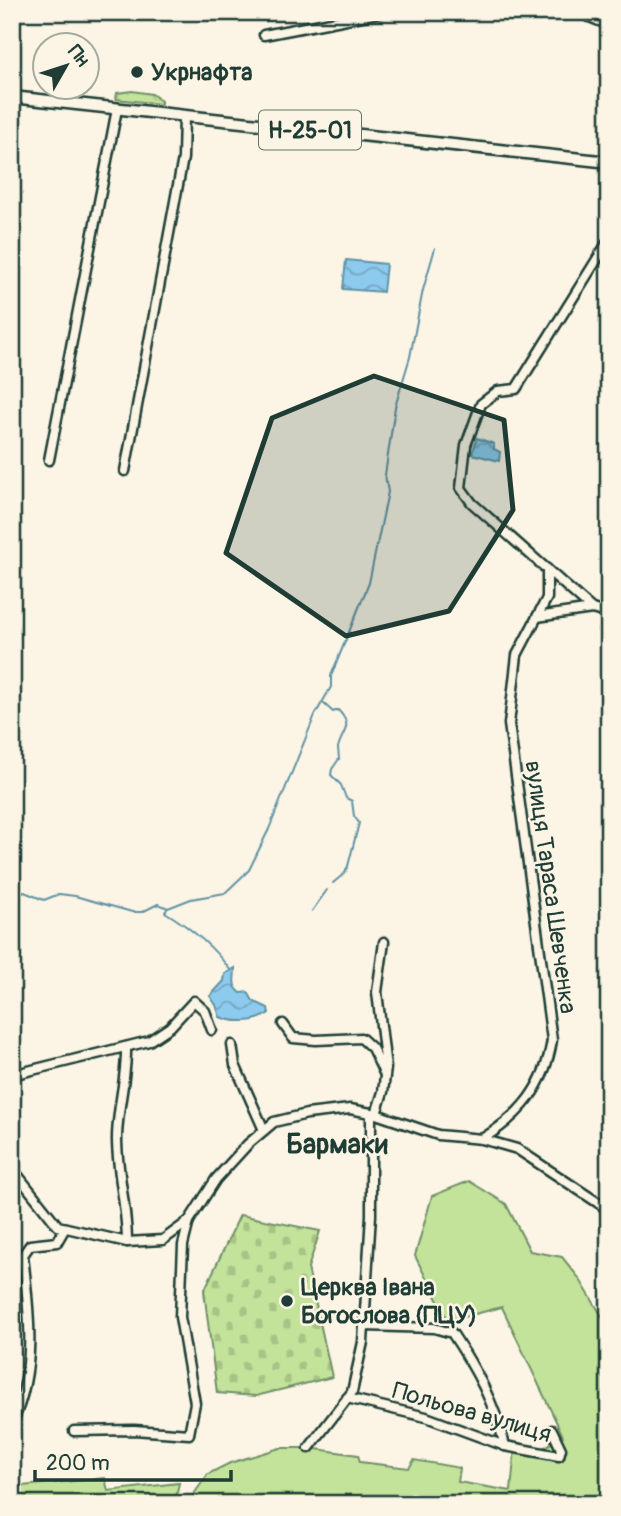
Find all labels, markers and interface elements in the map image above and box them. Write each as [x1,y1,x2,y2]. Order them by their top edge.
north arrow [32,32,102,102]
text: Пн [63,40,94,72]
place label: Укрнафта [151,58,252,87]
marker: Укрнафта [129,64,145,80]
road number: Н-25-01 [259,111,361,150]
street label: вулиця Тараса Шевченка [518,759,583,1015]
district label: Бармаки [286,1127,388,1162]
place label: Церква Івана Богослова (ПЦУ) [301,1273,477,1330]
marker: Церква Івана Богослова (ПЦУ) [279,1293,295,1309]
street label: Польова вулиця [389,1376,555,1449]
scale bar [35,1439,231,1483]
text: 200 m [46,1450,110,1477]

